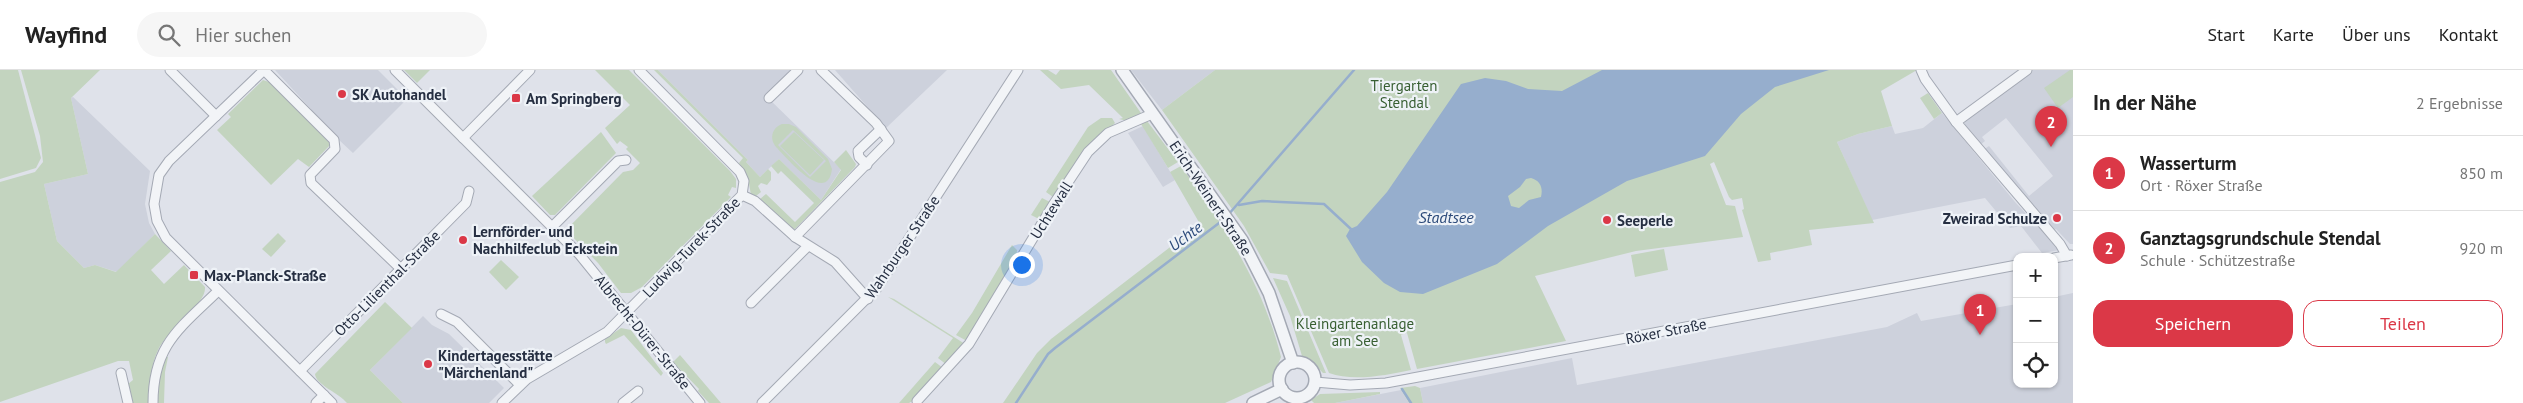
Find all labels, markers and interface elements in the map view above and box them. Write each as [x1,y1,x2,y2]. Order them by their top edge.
search box [137,12,487,57]
text: Wayfind [25,19,107,50]
icon: search [155,21,183,49]
text: Hier suchen [195,23,292,47]
text: Start [2207,23,2245,46]
text: Karte [2273,23,2314,46]
text: Über uns [2342,23,2411,46]
text: Kontakt [2439,23,2498,46]
park label: Tiergarten Stendal [1371,76,1437,112]
place label: SK Autohandel [352,85,447,104]
marker: SK Autohandel [336,88,348,100]
place label: Am Springberg [526,89,621,108]
text: In der Nähe [2093,89,2197,116]
marker: Am Springberg [510,92,522,104]
text: 2 Ergebnisse [2416,93,2503,113]
pin: 2 [2035,106,2067,147]
street label: Erich-Weinert-Straße [1166,137,1256,259]
text: Wasserturm [2140,151,2237,175]
text: 1 [2104,163,2114,183]
text: 850 m [2460,163,2503,183]
text: Ort · Röxer Straße [2140,175,2263,195]
street label: Uchtewall [1026,177,1076,242]
street label: Wahrburger Straße [860,192,944,302]
street label: Ludwig-Turek-Straße [638,193,744,301]
water label: Stadtsee [1418,207,1474,227]
place label: Zweirad Schulze [1943,209,2047,228]
place label: Seeperle [1617,211,1674,230]
marker: Zweirad Schulze [2051,212,2063,224]
marker: Seeperle [1601,214,1613,226]
water label: Uchte [1164,216,1206,255]
place label: Lernförder- und Nachhilfeclub Eckstein [473,222,618,258]
street label: Otto-Lilienthal-Straße [330,226,444,340]
text: Ganztagsgrundschule Stendal [2140,226,2380,250]
marker: Lernförder- und Nachhilfeclub Eckstein [457,234,469,246]
text: 2 [2104,238,2114,258]
text: 920 m [2460,238,2503,258]
text: Schule · Schützestraße [2140,250,2295,270]
your location [1009,252,1035,278]
map controls [2013,253,2058,388]
button: + [2013,253,2058,298]
place label: Max-Planck-Straße [204,266,327,285]
marker: Max-Planck-Straße [188,269,200,281]
street label: Albrecht-Dürer-Straße [591,271,695,393]
pin: 1 [1964,294,1996,335]
button: − [2013,298,2058,343]
button: Speichern [2093,300,2293,347]
button: Teilen [2303,300,2503,347]
park label: Kleingartenanlage am See [1296,314,1414,350]
street label: Röxer Straße [1624,314,1708,348]
button: locate [2013,343,2058,388]
place label: Kindertagesstätte "Märchenland" [438,346,553,382]
marker: Kindertagesstätte "Märchenland" [422,358,434,370]

